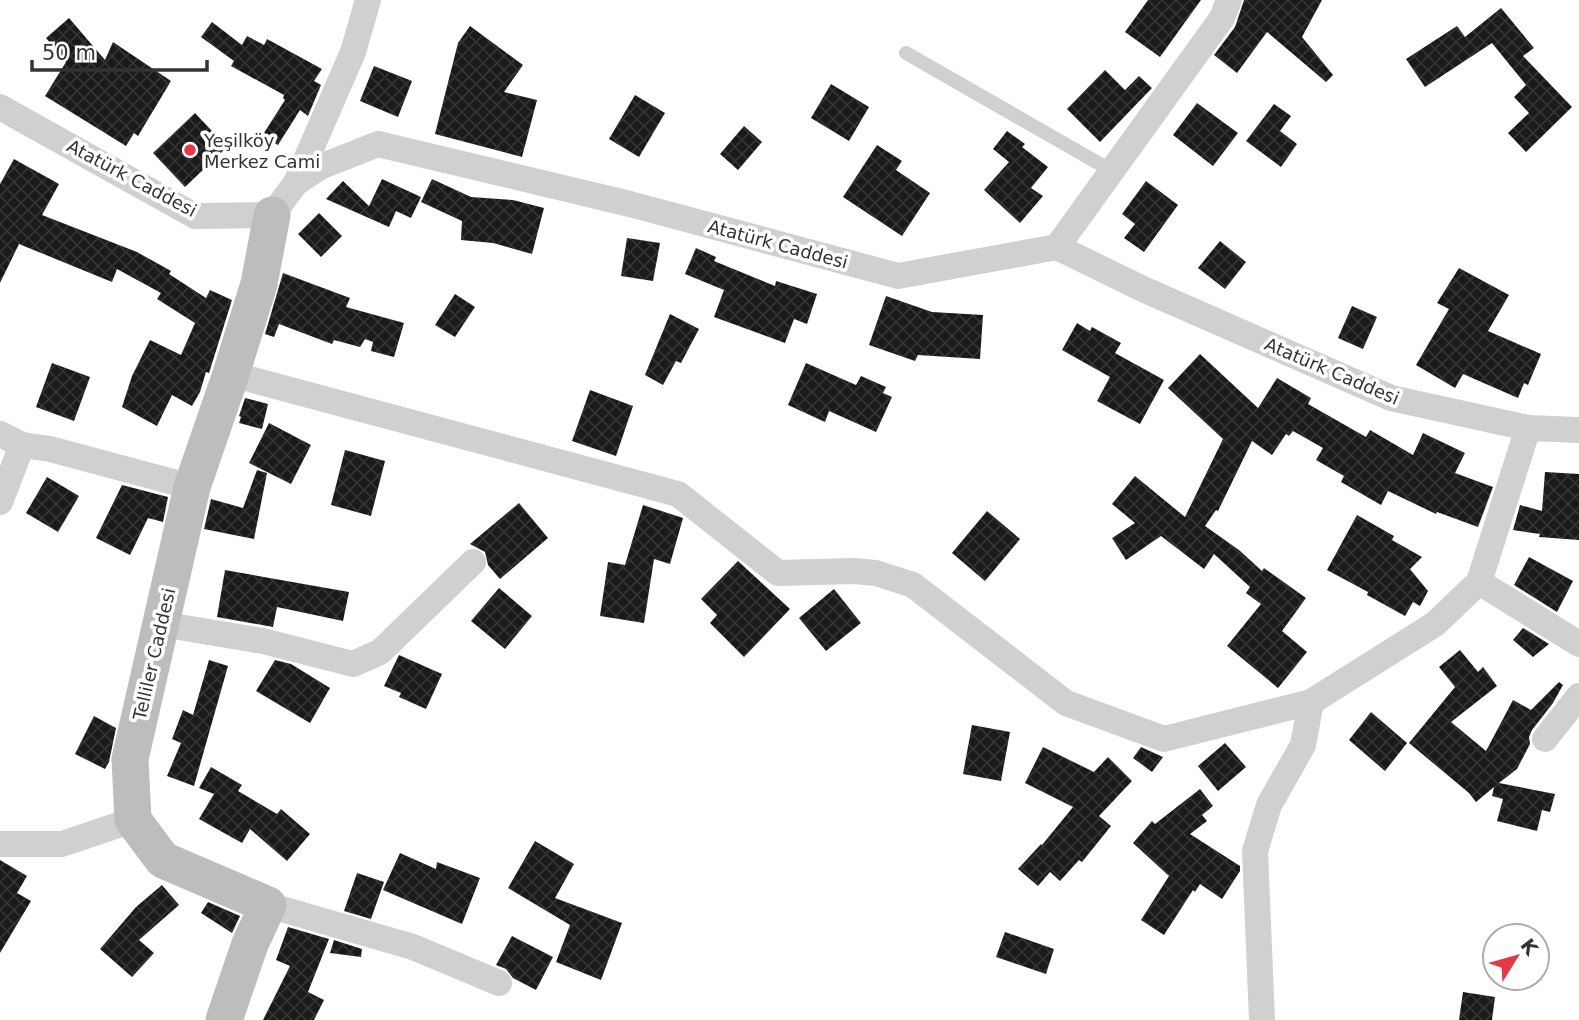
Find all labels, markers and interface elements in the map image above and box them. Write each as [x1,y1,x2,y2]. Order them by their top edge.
scale bar [32,28,206,72]
text: 50 m [42,41,96,65]
place label: Yeşilköy Merkez Cami [203,130,320,172]
street label: Atatürk Caddesi [63,135,201,221]
marker: Yeşilköy Merkez Cami [182,142,198,158]
street label: Atatürk Caddesi [706,215,850,273]
street label: Atatürk Caddesi [1262,333,1402,409]
street label: Telliler Caddesi [128,586,179,723]
north arrow [1481,922,1551,992]
text: K [1516,934,1544,960]

